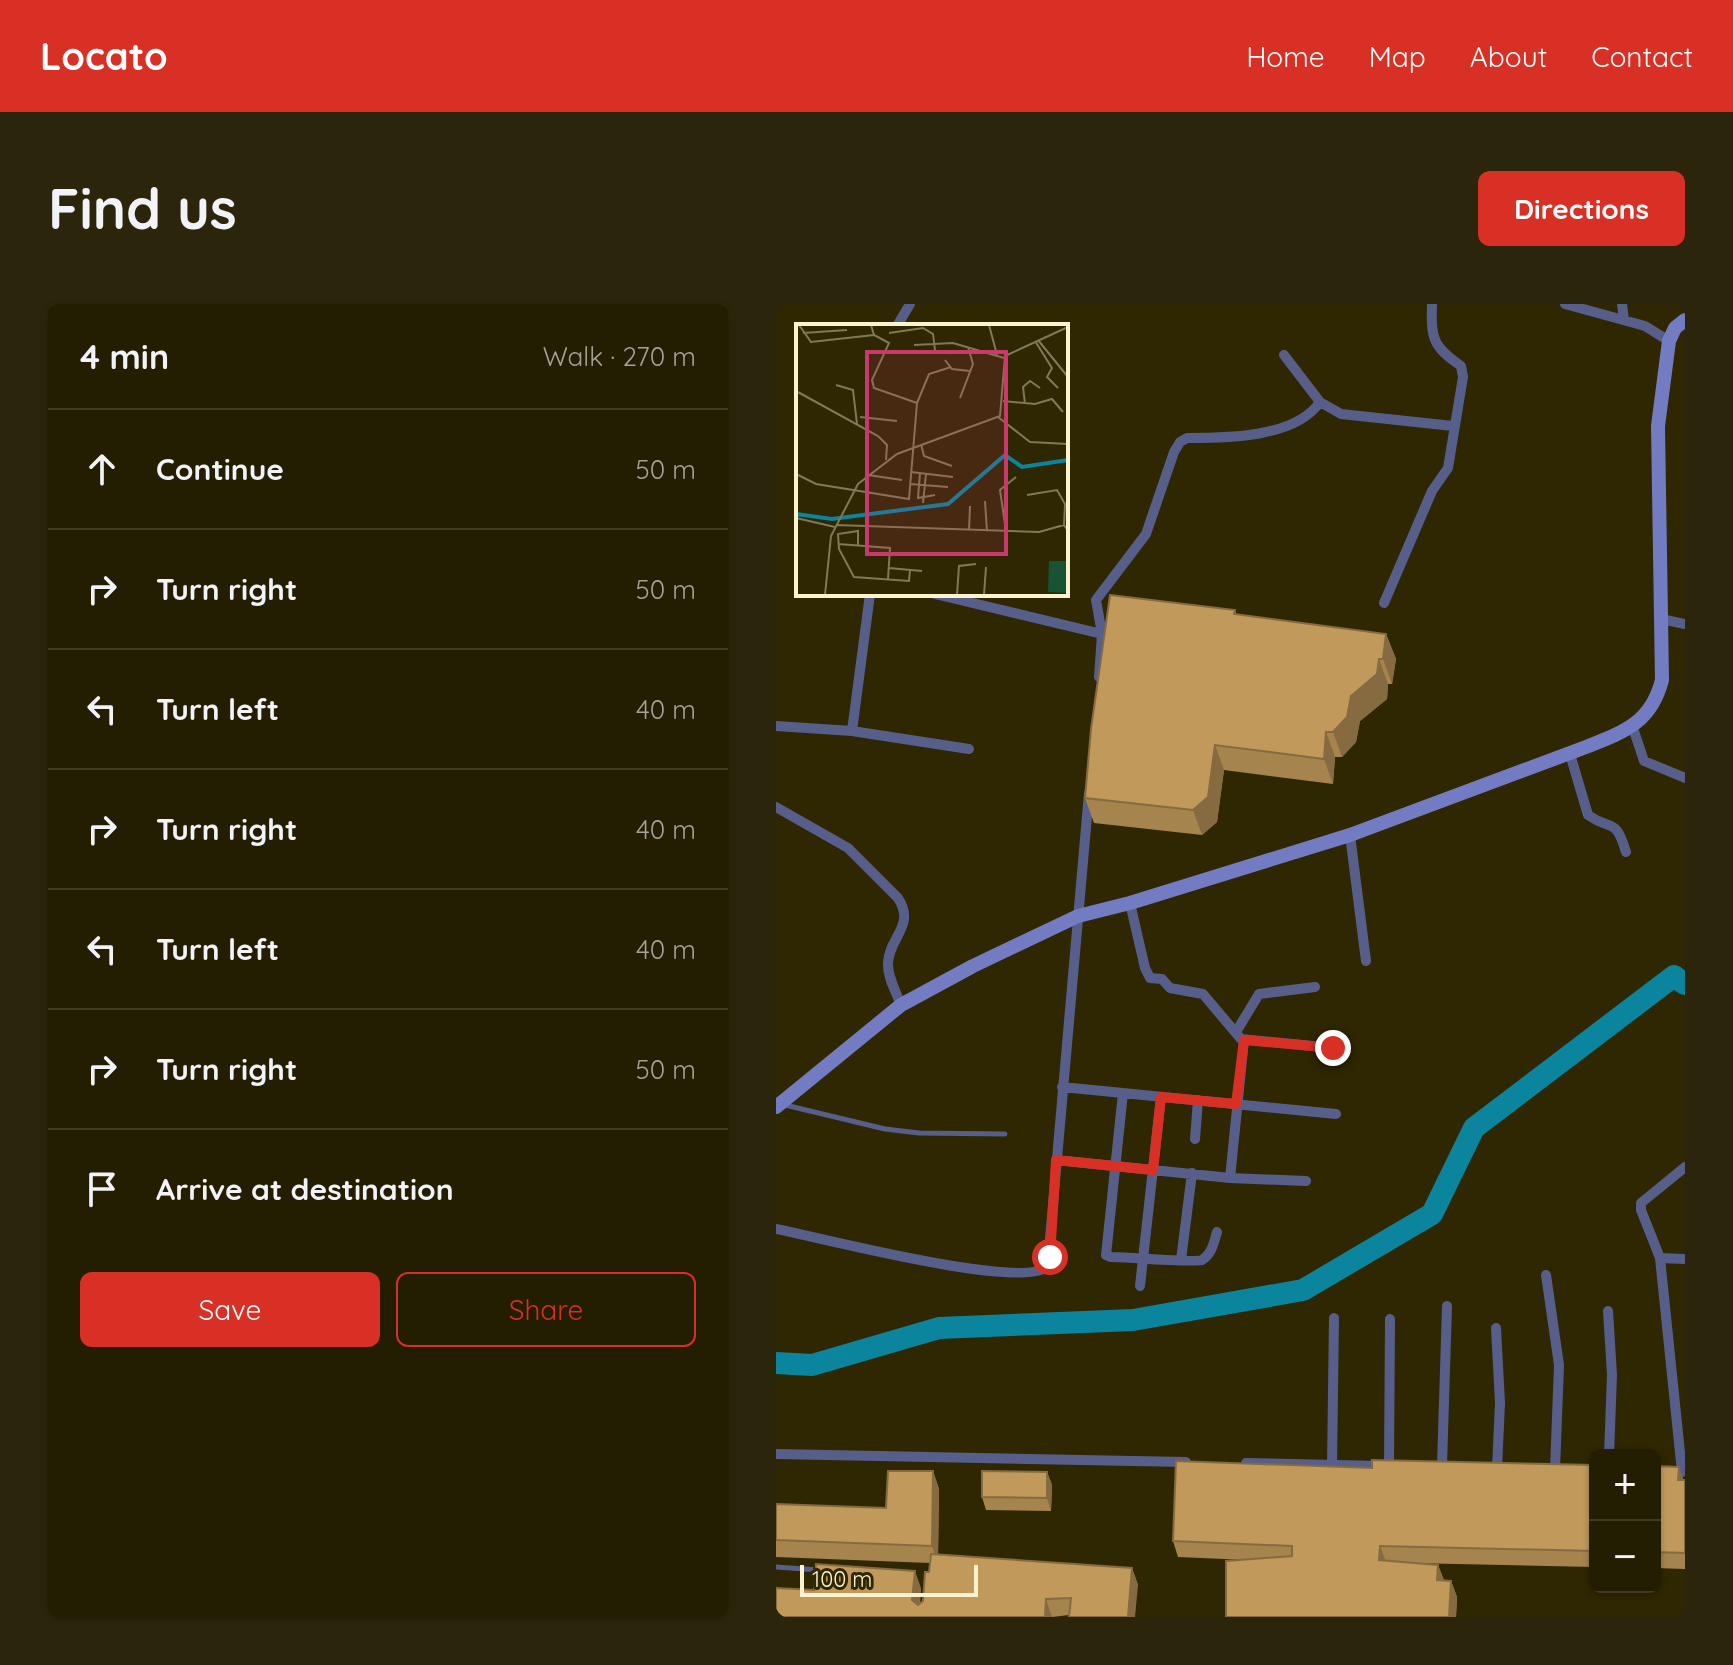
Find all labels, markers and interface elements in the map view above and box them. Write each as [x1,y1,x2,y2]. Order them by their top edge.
text: Locato [40,32,168,80]
text: Home [1246,39,1325,74]
text: Map [1369,39,1426,74]
text: About [1470,39,1547,74]
text: Contact [1591,39,1693,74]
button: Directions [1478,171,1685,246]
text: Find us [48,173,237,243]
inset map [796,324,1068,596]
text: 4 min [80,335,169,378]
text: Walk · 270 m [543,340,696,373]
icon: ahead [80,447,124,491]
text: Continue [156,450,284,488]
text: 50 m [636,453,696,486]
icon: right [80,567,124,611]
text: Turn right [156,570,297,608]
text: 50 m [636,573,696,606]
icon: left [80,687,124,731]
text: Turn left [156,690,279,728]
text: 40 m [636,693,696,726]
icon: right [80,807,124,851]
text: Turn right [156,810,297,848]
text: 40 m [636,813,696,846]
icon: left [80,927,124,971]
text: Turn left [156,930,279,968]
text: 40 m [636,933,696,966]
route end [1315,1030,1351,1066]
icon: right [80,1047,124,1091]
text: Turn right [156,1050,297,1088]
text: 50 m [636,1053,696,1086]
icon: arrive [80,1167,124,1211]
text: Arrive at destination [156,1170,454,1208]
route start [1032,1239,1068,1275]
button: Save [80,1272,380,1347]
button: Share [396,1272,696,1347]
map controls [1589,1449,1661,1593]
button: + [1589,1449,1661,1521]
button: − [1589,1521,1661,1593]
scale bar [800,1561,978,1597]
text: 100 m [812,1565,872,1593]

